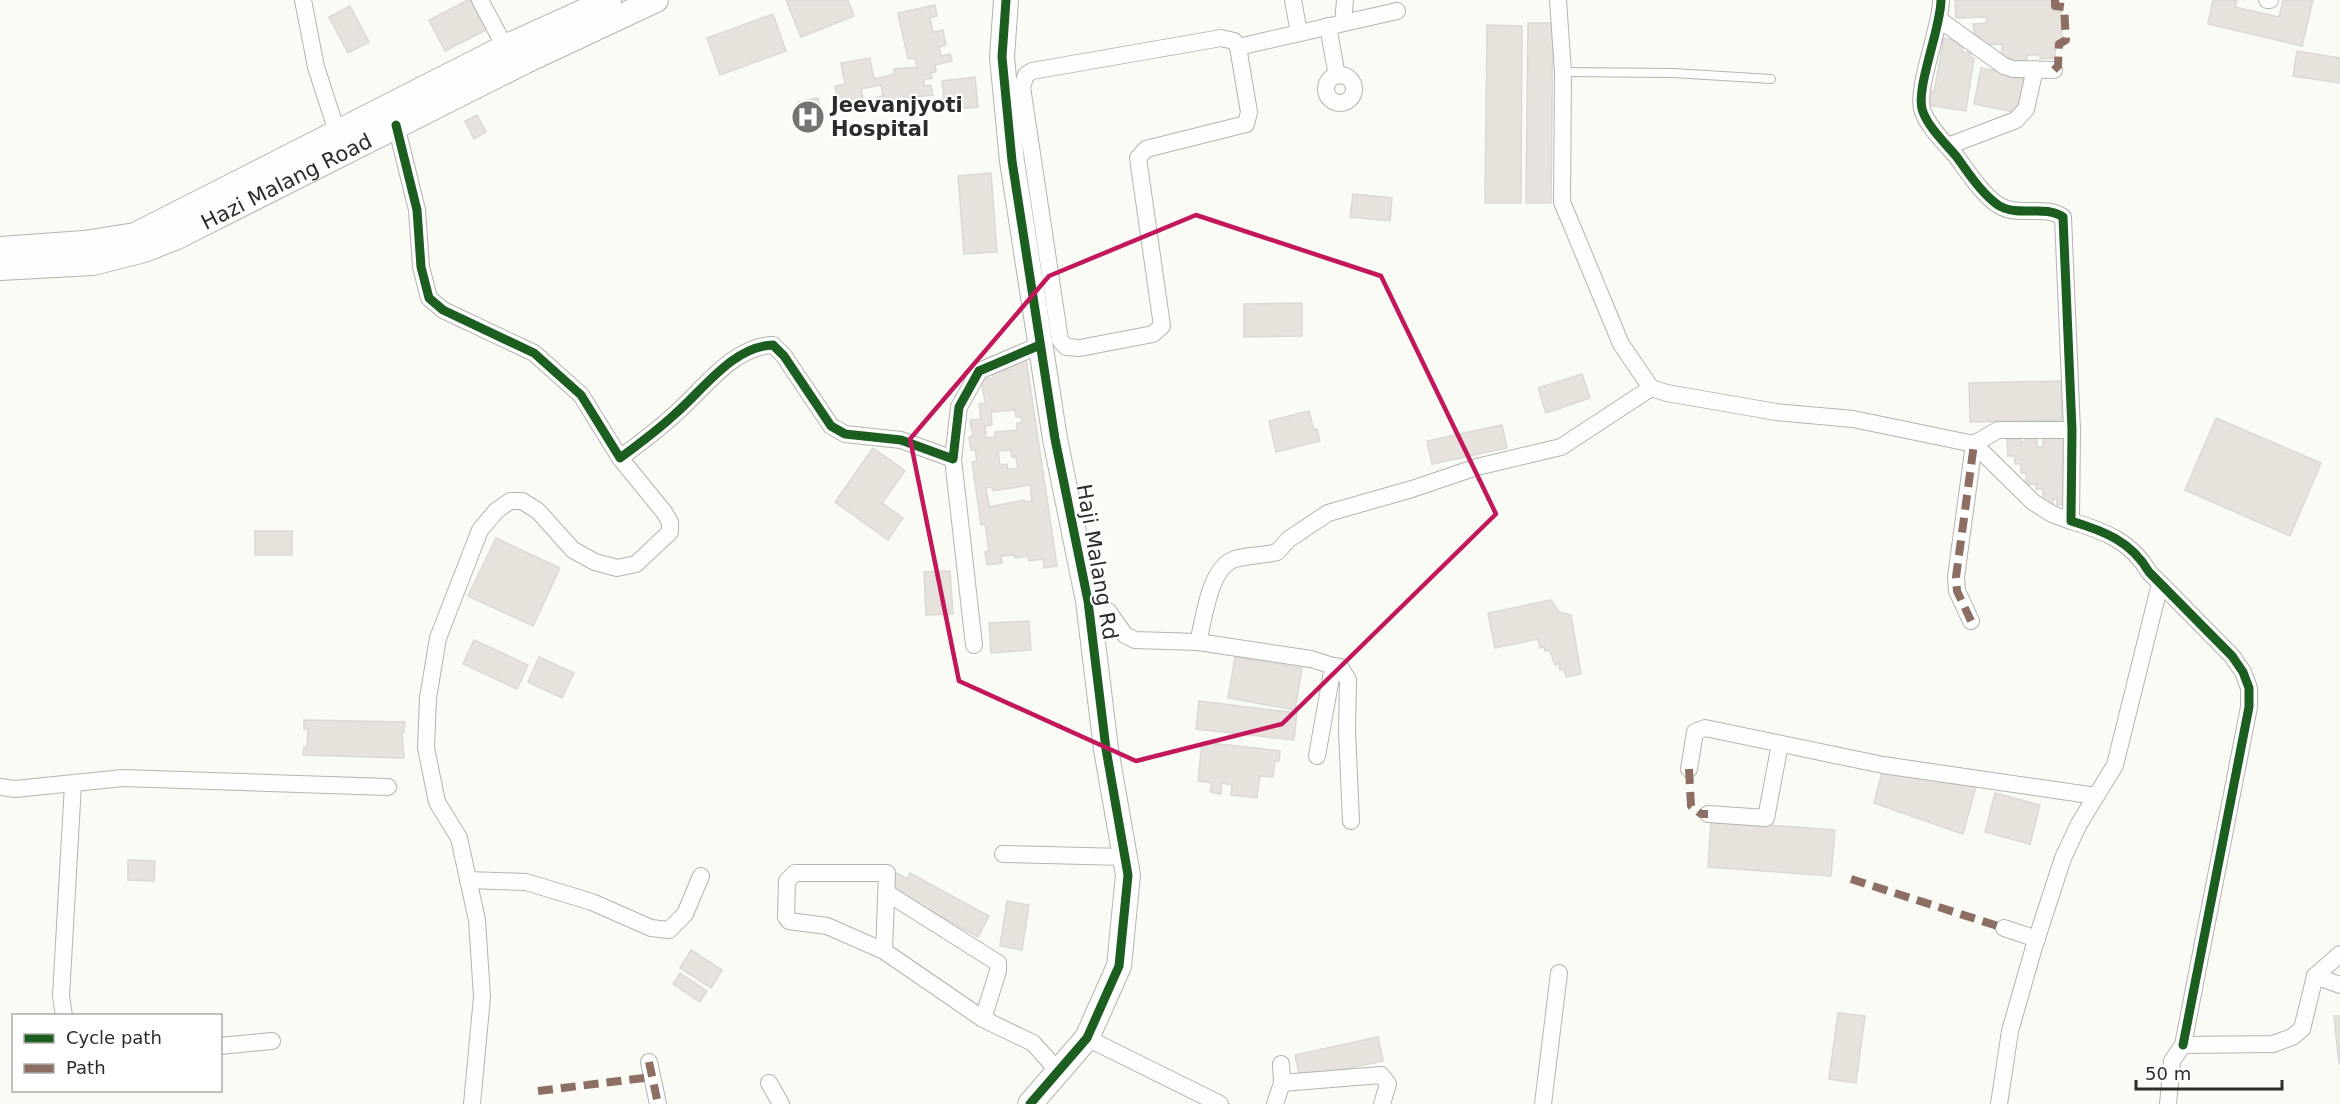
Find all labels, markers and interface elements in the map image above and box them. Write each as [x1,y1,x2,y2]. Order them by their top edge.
place label: Jeevanjyoti Hospital [829,93,963,141]
hospital icon: Jeevanjyoti Hospital [790,99,826,135]
street label: Hazi Malang Road [197,129,376,235]
street label: Haji Malang Rd [1071,482,1123,642]
legend [12,1014,222,1092]
text: Cycle path [66,1027,162,1048]
scale bar [2136,1053,2282,1091]
text: Path [66,1057,106,1078]
text: 50 m [2145,1063,2191,1084]

